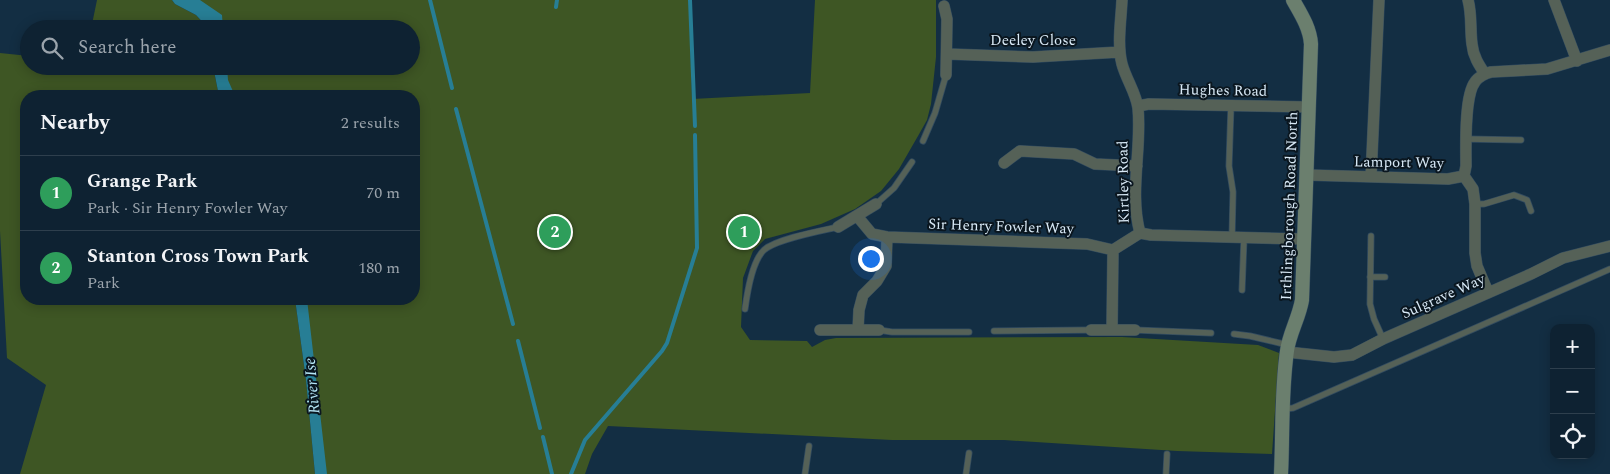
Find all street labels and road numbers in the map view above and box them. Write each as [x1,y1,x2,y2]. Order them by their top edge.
street label: Deeley Close [990,29,1076,52]
street label: Hughes Road [1178,78,1268,103]
street label: Irthlingborough Road North [1275,111,1304,301]
street label: Kirtley Road [1111,140,1136,224]
street label: Lamport Way [1354,150,1445,175]
street label: Sir Henry Fowler Way [928,212,1075,241]
street label: Sulgrave Way [1398,267,1489,325]

